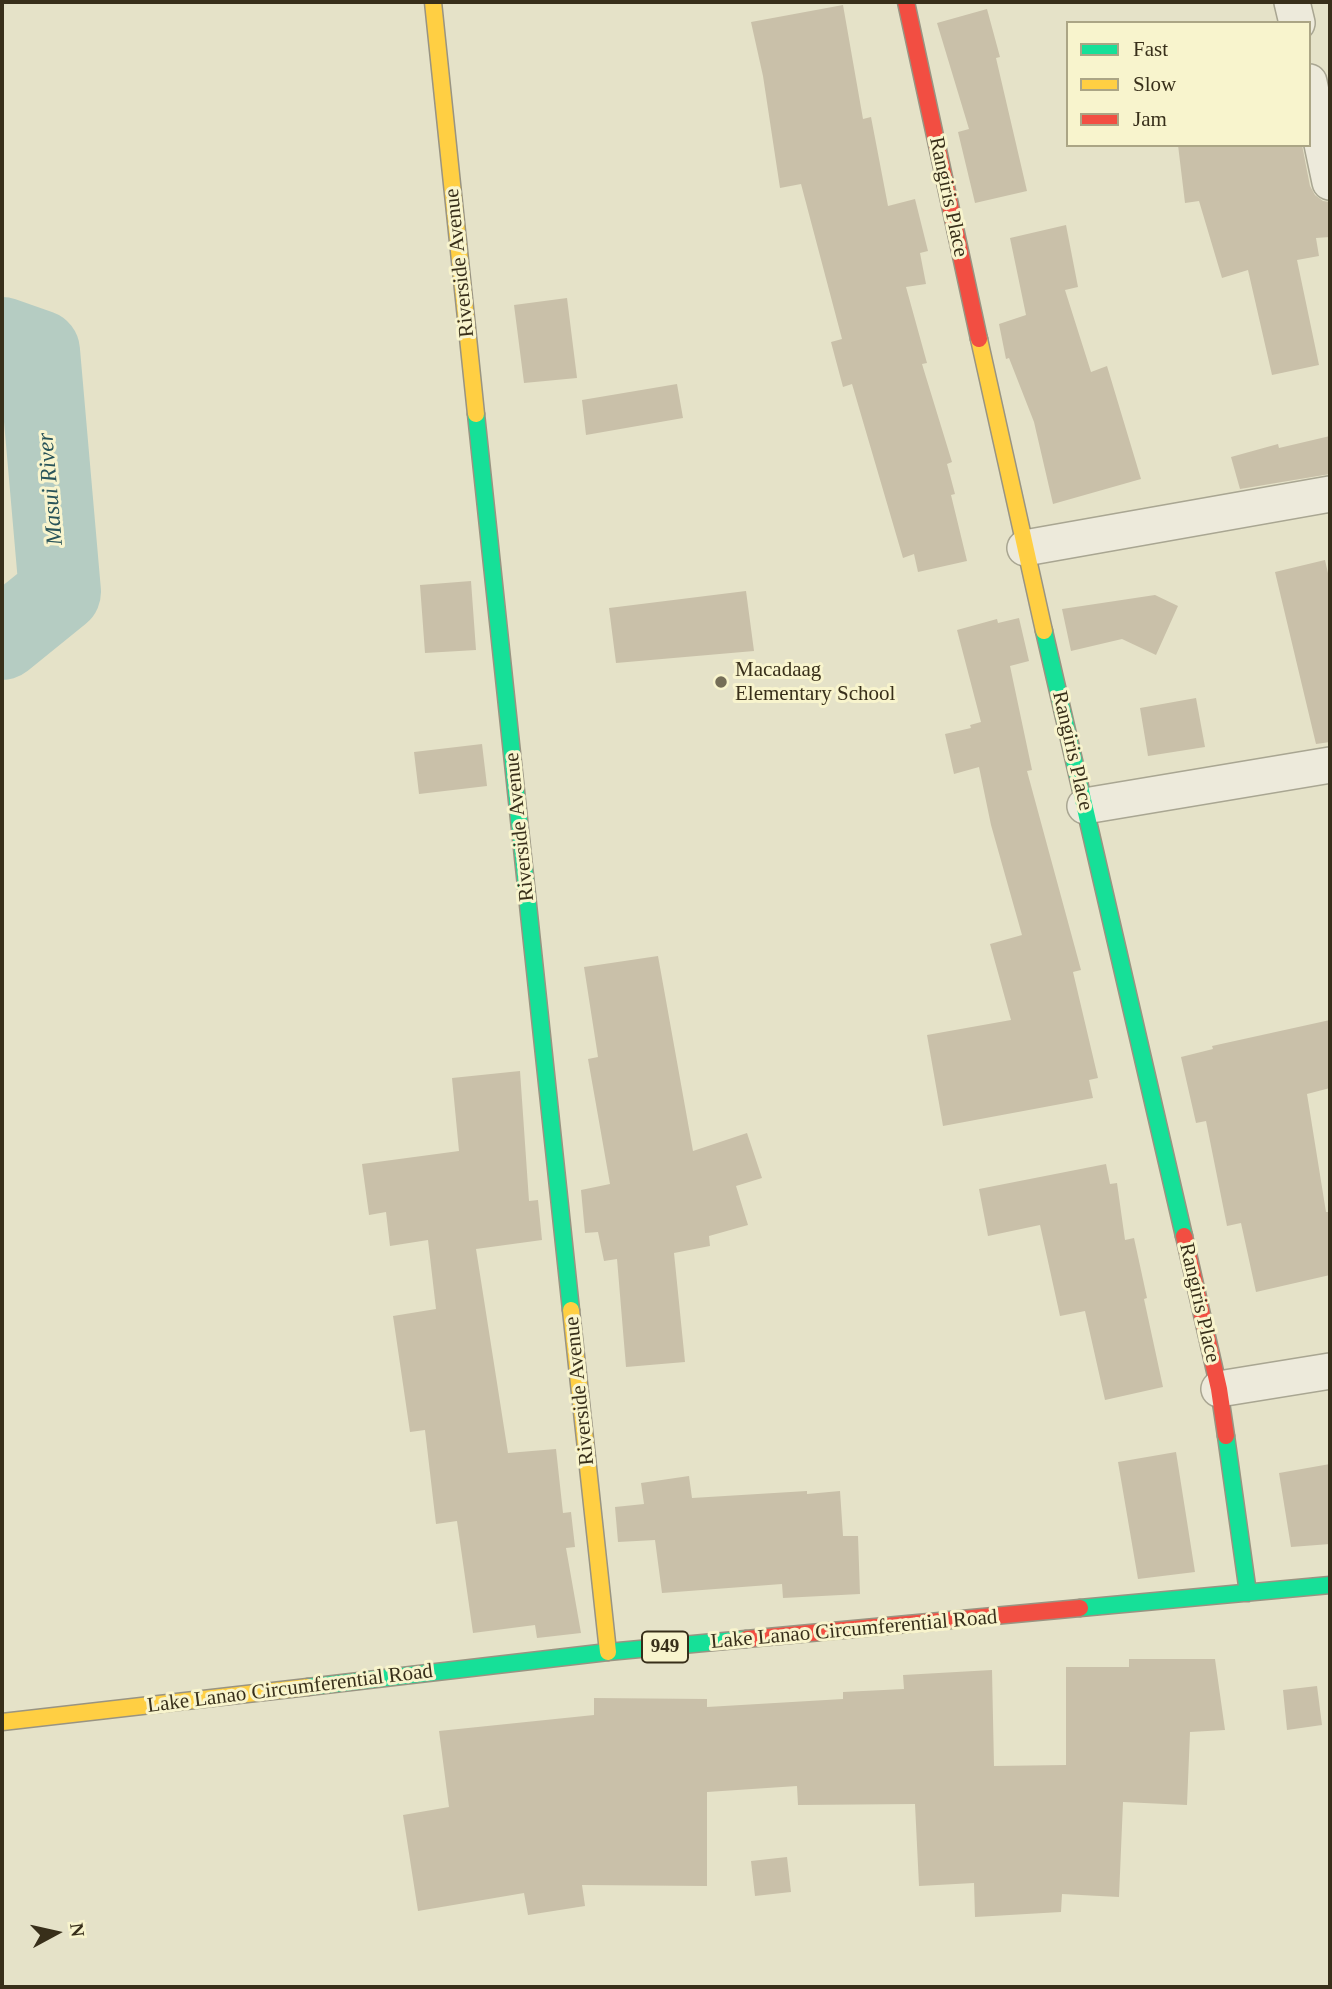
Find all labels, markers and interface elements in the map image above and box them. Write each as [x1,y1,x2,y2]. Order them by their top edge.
legend [1066,21,1311,147]
text: Fast [1133,37,1168,61]
text: Slow [1133,72,1176,96]
text: Jam [1133,107,1167,131]
street label: Rangiris Place [923,135,973,259]
street label: Riverside Avenue [440,187,480,339]
water label: Masui River [32,431,70,547]
place label: Macadaag Elementary School [735,657,895,707]
marker: Macadaag Elementary School [713,674,729,690]
street label: Rangiris Place [1046,689,1098,813]
street label: Riverside Avenue [500,751,540,903]
street label: Rangiris Place [1173,1241,1225,1365]
street label: Riverside Avenue [560,1315,600,1467]
street label: Lake Lanao Circumferential Road [710,1605,998,1655]
road number: 949 [642,1632,688,1662]
street label: Lake Lanao Circumferential Road [146,1659,434,1719]
north arrow [21,1898,91,1968]
text: N [66,1922,89,1938]

